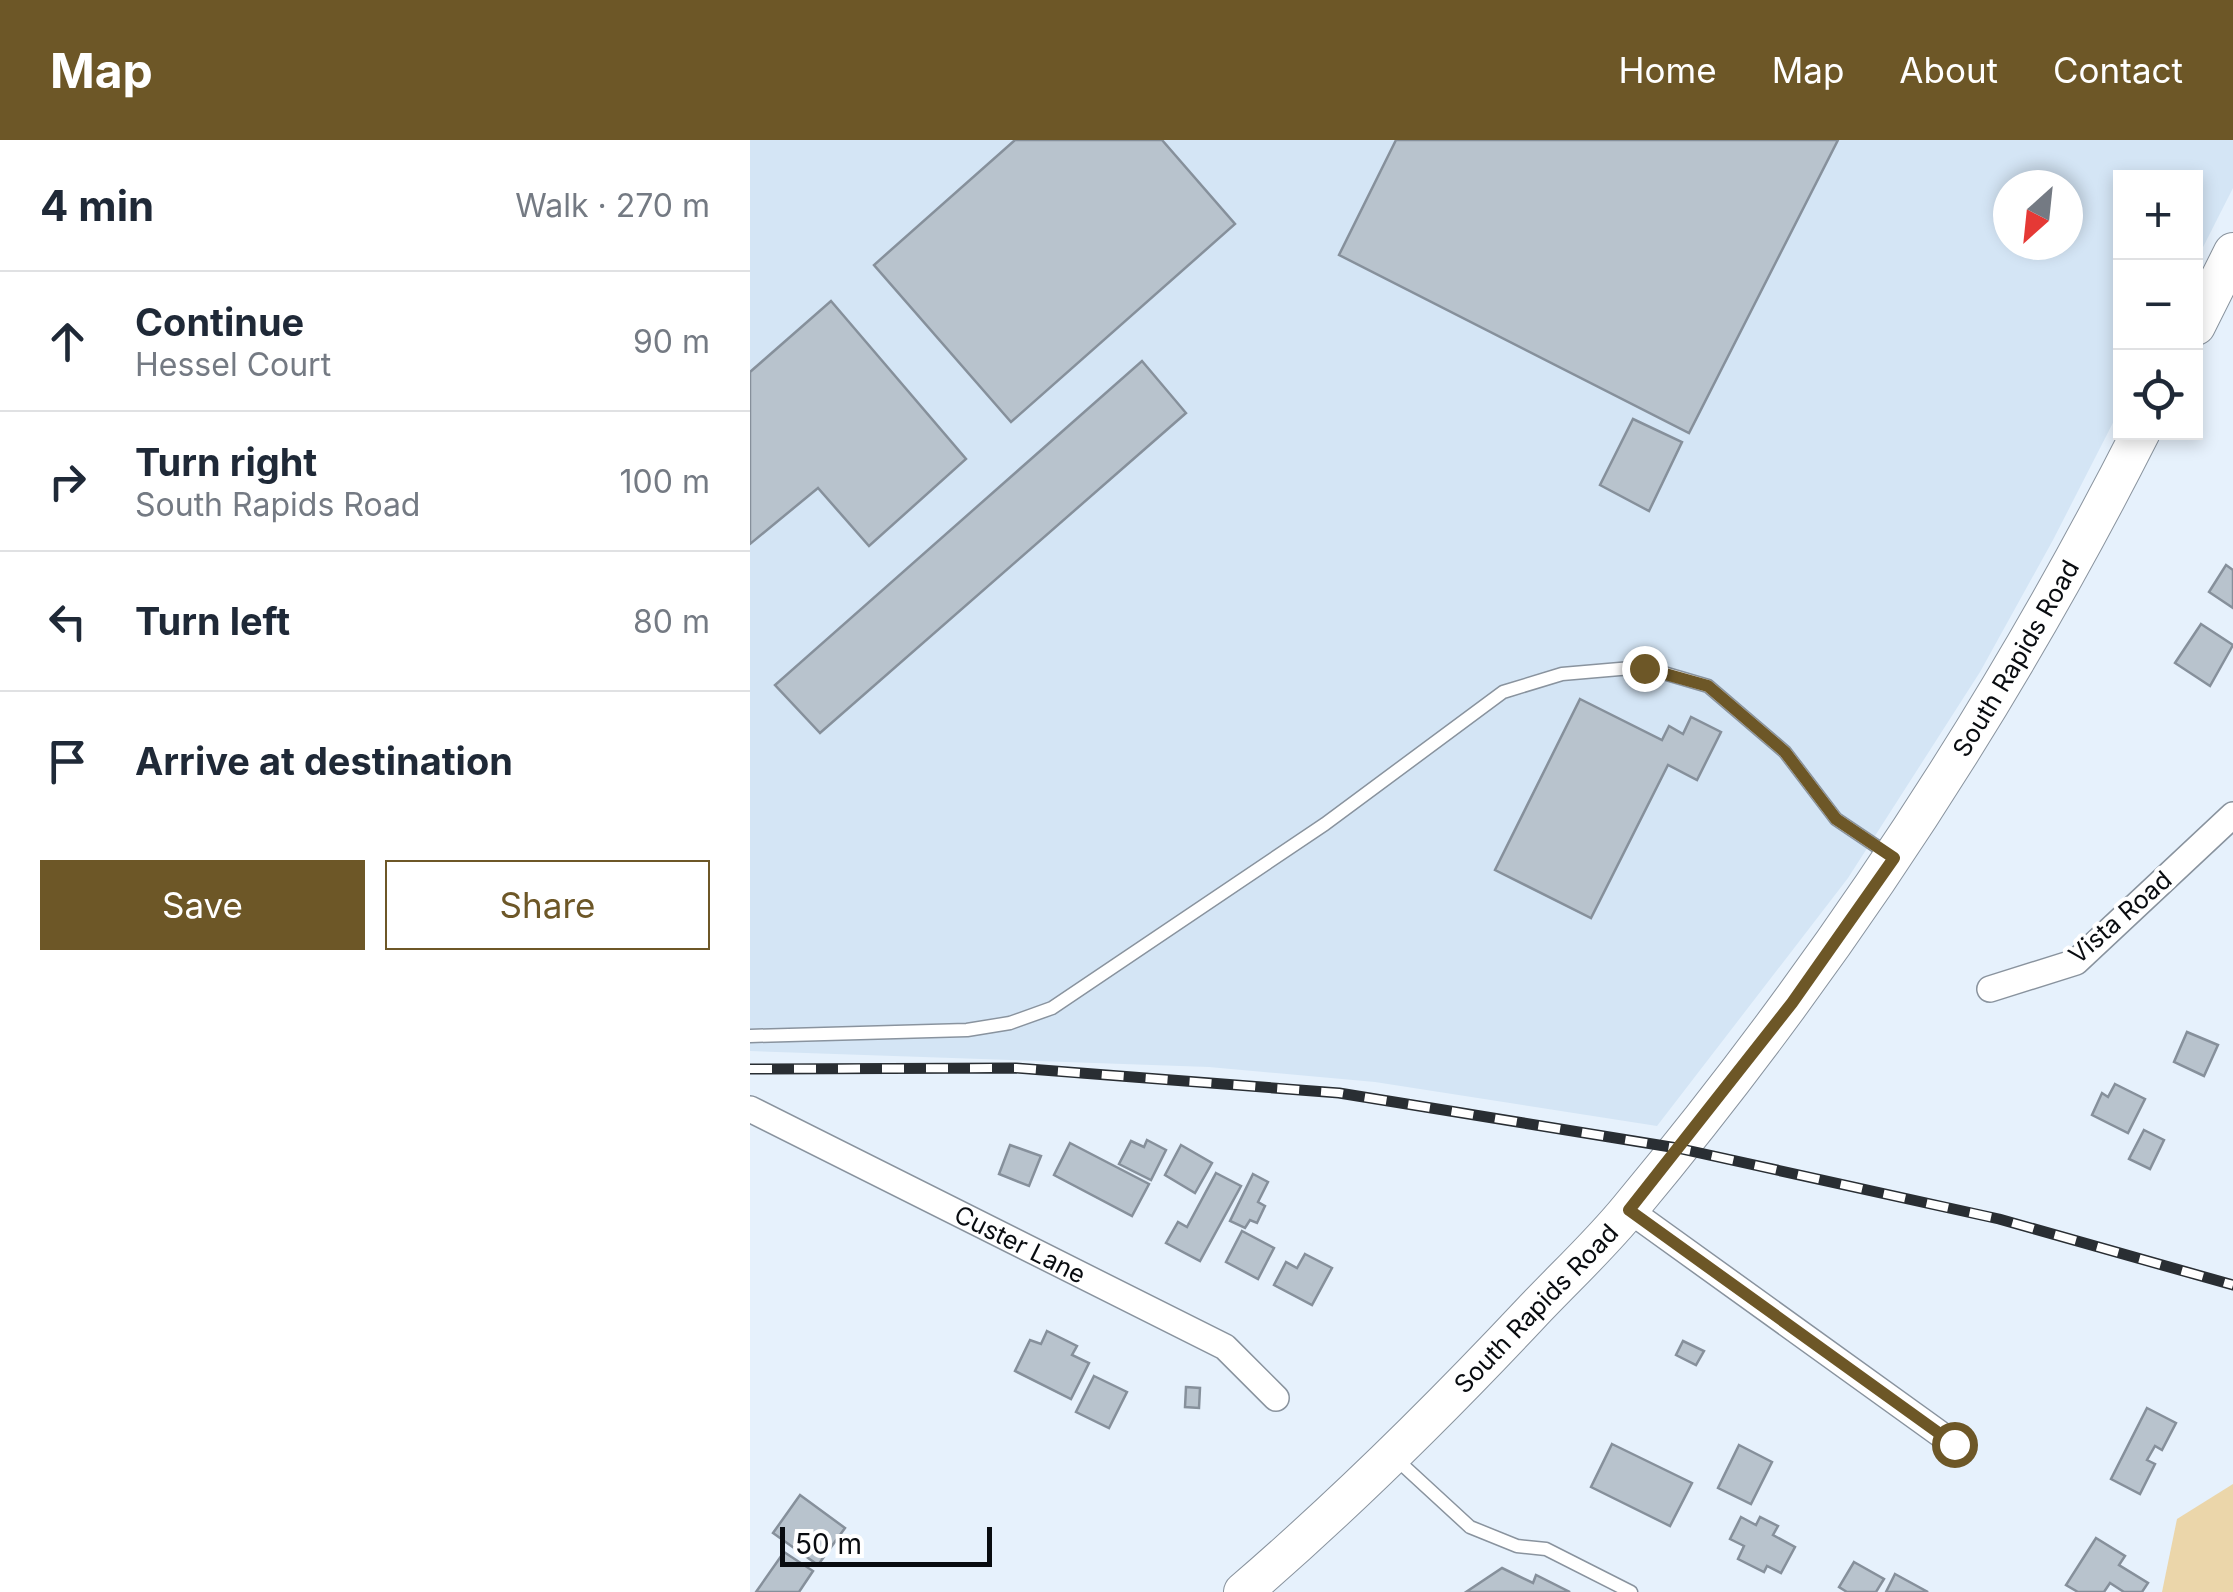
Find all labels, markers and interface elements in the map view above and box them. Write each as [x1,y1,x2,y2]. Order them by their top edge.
text: Map [50,41,153,100]
text: Home [1619,49,1717,91]
text: Map [1772,49,1844,91]
text: About [1899,49,1998,91]
text: Contact [2053,49,2183,91]
north arrow [1993,170,2083,260]
map controls [2113,170,2203,440]
button: + [2113,170,2203,260]
text: 4 min [40,180,154,231]
text: Walk · 270 m [515,186,710,225]
button: − [2113,260,2203,350]
text: Continue [135,299,304,345]
icon: ahead [40,314,95,369]
text: 90 m [633,322,710,361]
text: Hessel Court [135,345,331,384]
button: locate [2113,350,2203,440]
text: Turn right [135,439,317,485]
icon: right [40,454,95,509]
text: 100 m [620,462,710,501]
text: South Rapids Road [135,485,420,524]
street label: South Rapids Road [1946,555,2085,762]
icon: left [40,594,95,649]
text: Turn left [135,598,290,644]
text: 80 m [633,602,710,641]
route end [1622,646,1668,692]
icon: arrive [40,734,95,789]
text: Arrive at destination [135,738,513,784]
button: Save [40,860,365,950]
button: Share [385,860,710,950]
street label: Vista Road [2063,864,2177,970]
street label: Custer Lane [949,1199,1091,1290]
street label: South Rapids Road [1448,1218,1624,1399]
route start [1932,1422,1978,1468]
scale bar [780,1522,992,1566]
text: 50 m [795,1527,862,1561]

